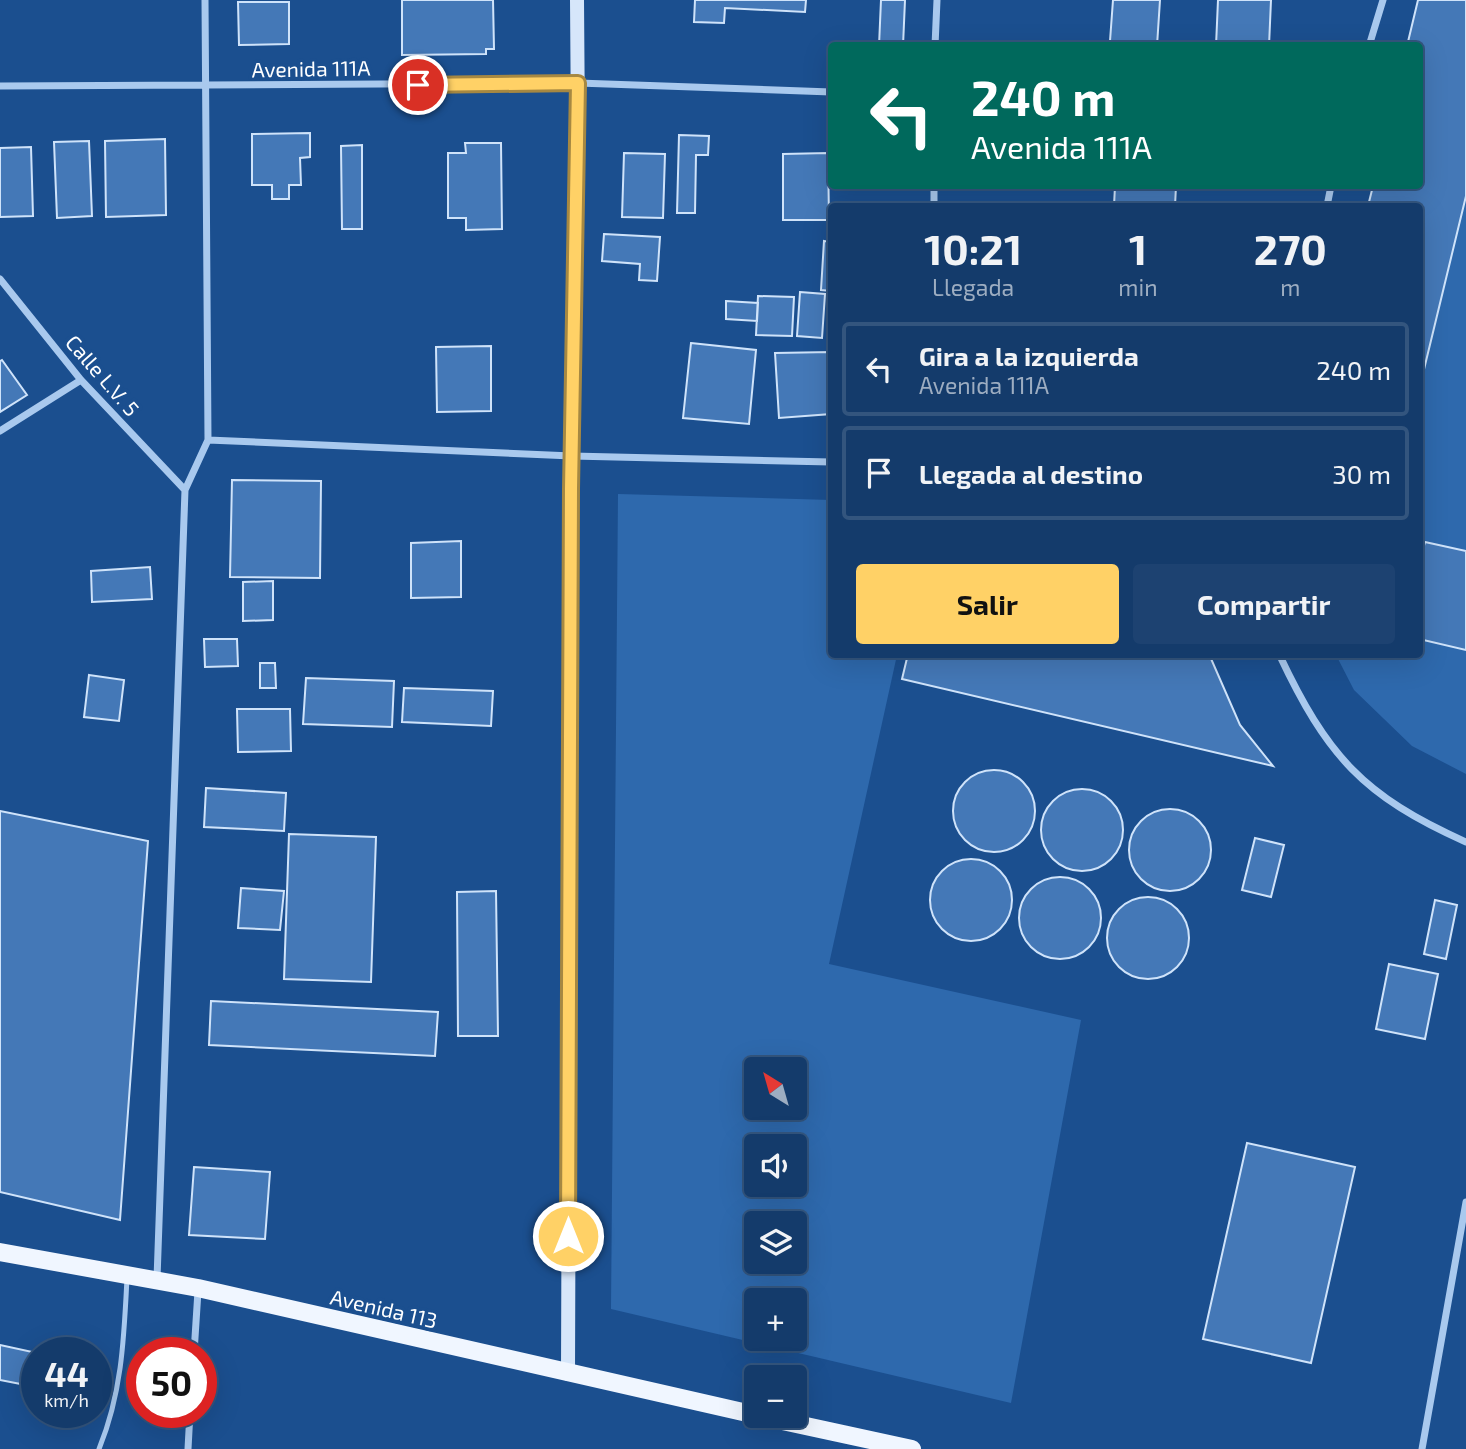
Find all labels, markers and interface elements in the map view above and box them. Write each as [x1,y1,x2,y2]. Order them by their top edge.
street label: Avenida 111A [251,54,371,82]
pin [388,55,448,115]
icon: arrive [399,66,437,104]
text: 240 m [971,67,1115,126]
icon: left [856,70,947,161]
text: Avenida 111A [971,127,1152,165]
text: 10:21 [924,223,1022,273]
text: 1 [1129,223,1147,273]
text: 270 [1254,223,1327,273]
text: Llegada [932,273,1014,301]
text: min [1118,273,1158,301]
text: m [1280,273,1300,301]
street label: Calle L.V. 5 [61,329,145,421]
text: Gira a la izquierda [919,340,1139,371]
icon: left [860,350,898,388]
text: 240 m [1316,354,1391,385]
text: Avenida 111A [919,371,1049,399]
icon: arrive [860,454,898,492]
text: Llegada al destino [919,458,1143,489]
text: 30 m [1332,458,1391,489]
button: Salir [856,564,1119,644]
button: Compartir [1133,564,1395,644]
north arrow [744,1057,807,1120]
map controls [744,1057,807,1428]
button: sound [744,1134,807,1197]
position arrow [531,1199,605,1273]
button: layers [744,1211,807,1274]
street label: Avenida 113 [328,1284,440,1332]
button: + [744,1288,807,1351]
speed limit sign: 50 [126,1337,217,1428]
text: 44 [44,1352,89,1394]
button: − [744,1365,807,1428]
text: km/h [44,1389,89,1411]

